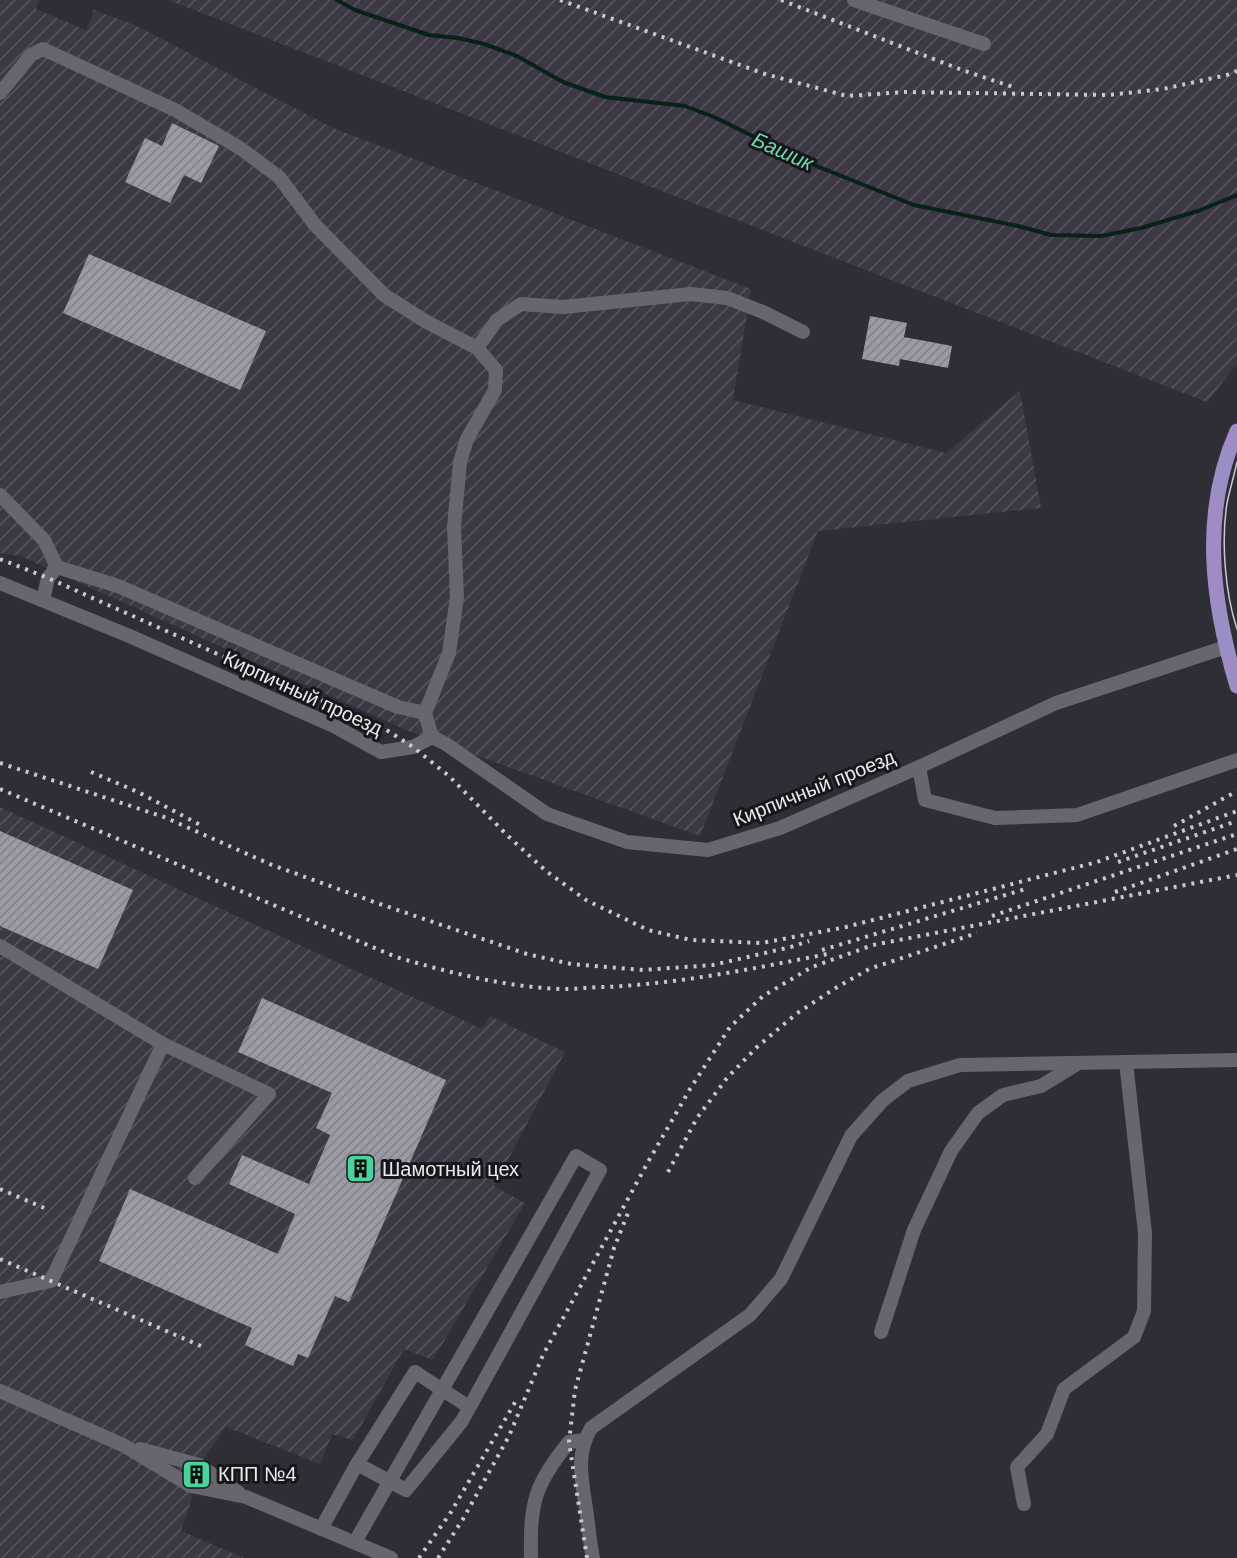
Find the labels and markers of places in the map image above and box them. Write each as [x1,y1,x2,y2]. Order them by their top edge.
building icon: Шамотный цех [345,1153,377,1185]
place label: Шамотный цех [382,1158,519,1180]
building icon: КПП №4 [181,1458,213,1490]
place label: КПП №4 [218,1463,297,1485]

